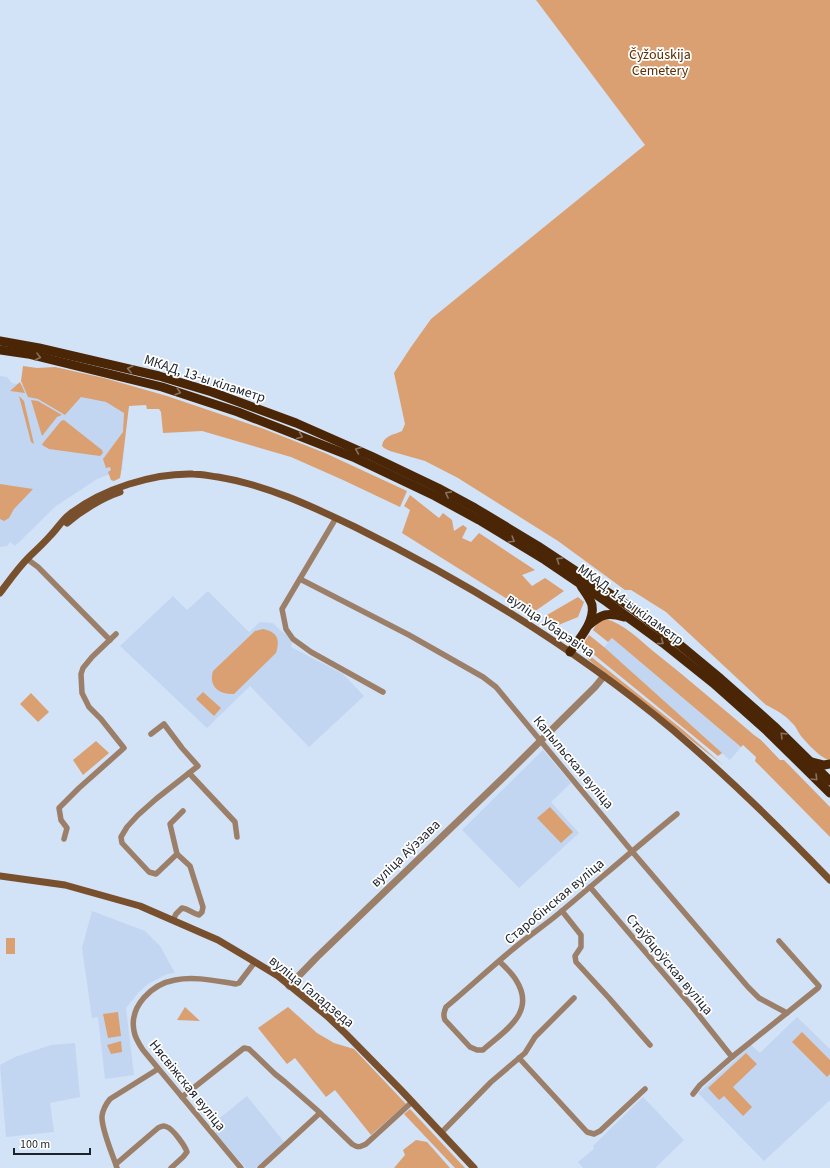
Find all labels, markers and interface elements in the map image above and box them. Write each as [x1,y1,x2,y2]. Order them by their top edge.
park label: Čyžoŭskija Cemetery [629,45,691,81]
street label: МКАД, 13-ы кіламетр [141,350,268,408]
one-way arrow [35,352,42,361]
one-way arrow [127,365,134,374]
one-way arrow [174,388,181,396]
one-way arrow [297,431,304,439]
one-way arrow [354,447,362,455]
one-way arrow [444,491,452,498]
one-way arrow [508,536,515,543]
one-way arrow [557,558,564,565]
street label: МКАД, 14-ы кіламетр [573,559,688,650]
street label: вуліца Убарэвіча [502,589,598,663]
one-way arrow [657,637,664,644]
street label: Капыльская вуліца [528,712,618,814]
one-way arrow [780,732,788,739]
one-way arrow [810,773,818,780]
street label: вуліца Аўэзава [366,815,445,892]
street label: Старобінская вуліца [500,854,609,949]
street label: Стаўбцоўская вуліца [621,910,718,1019]
street label: вуліца Галадзеда [264,951,358,1032]
street label: Нясвіжская вуліца [144,1036,230,1136]
scale bar [14,1130,90,1156]
text: 100 m [20,1136,50,1153]

